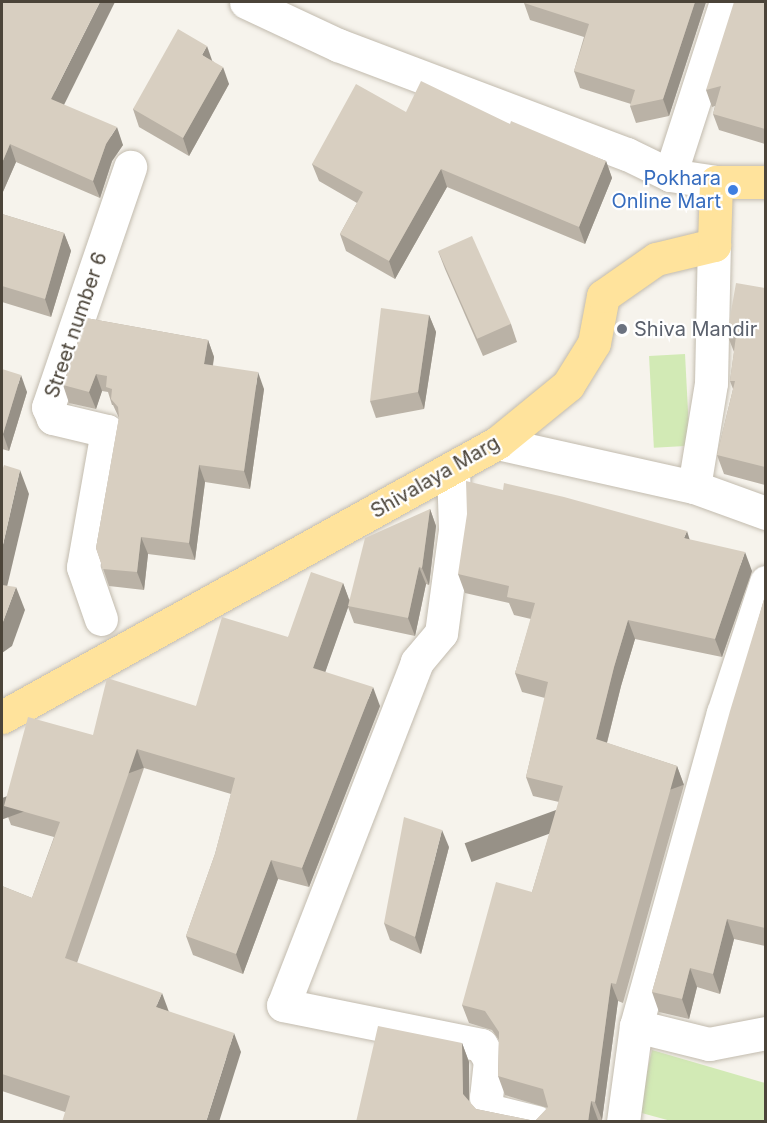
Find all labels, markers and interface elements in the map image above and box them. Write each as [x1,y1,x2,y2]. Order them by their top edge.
place label: Pokhara Online Mart [611,166,721,213]
marker: Pokhara Online Mart [726,183,740,197]
street label: Street number 6 [40,249,112,401]
place label: Shiva Mandir [634,317,757,341]
marker: Shiva Mandir [615,322,629,336]
street label: Shivalaya Marg [366,431,504,523]

